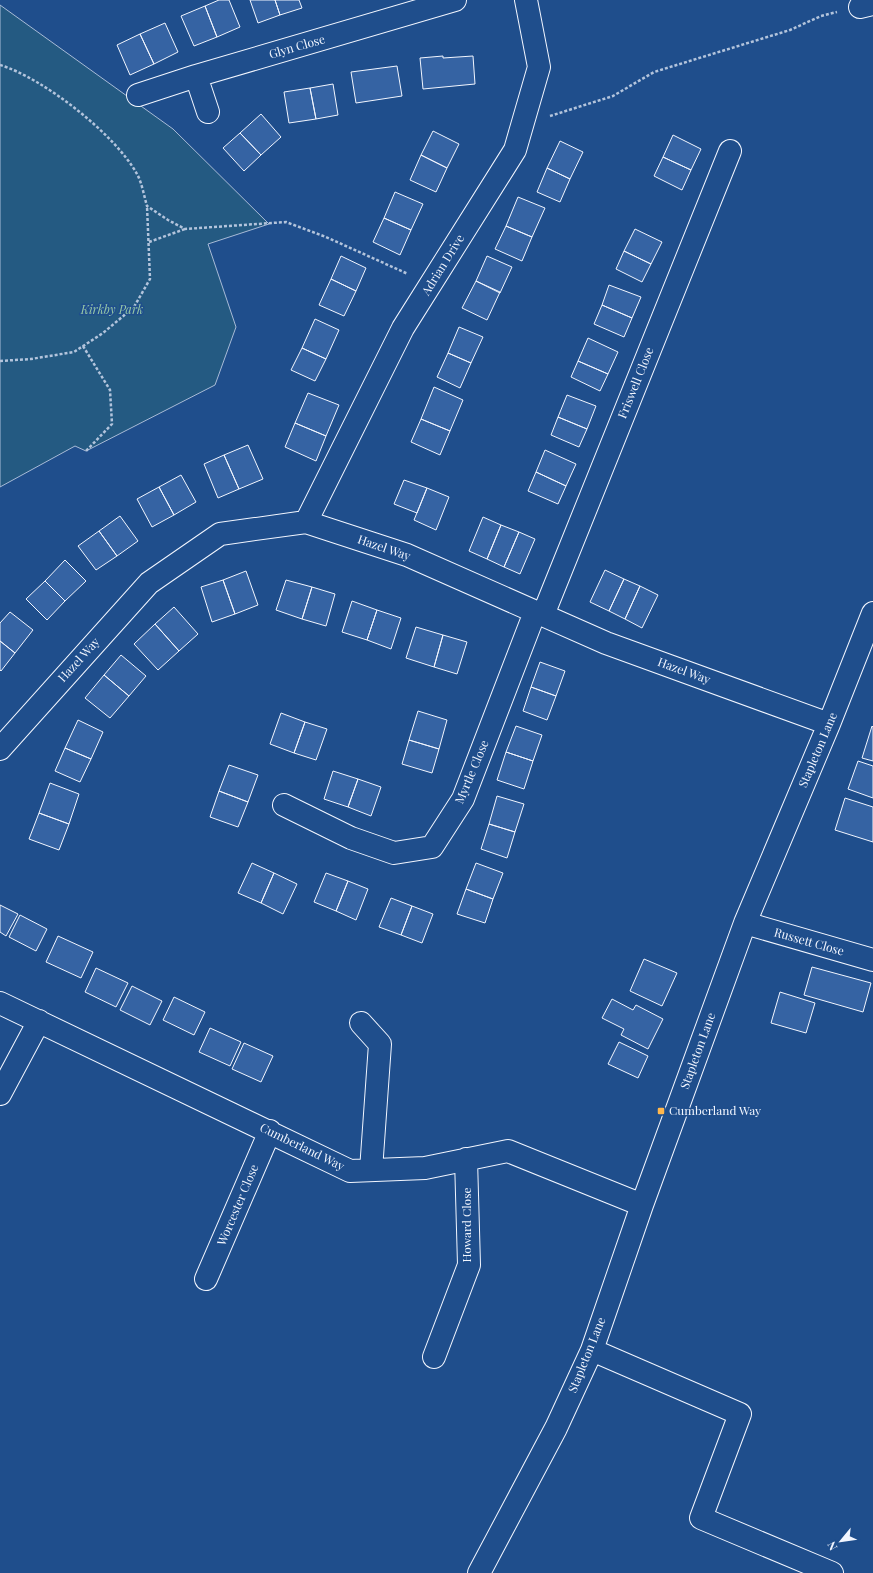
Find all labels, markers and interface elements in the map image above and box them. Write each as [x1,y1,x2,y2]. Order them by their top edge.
street label: Glyn Close [267,30,327,62]
street label: Adrian Drive [417,231,467,299]
park label: Kirkby Park [80,301,143,317]
street label: Friswell Close [613,345,657,421]
street label: Hazel Way [356,531,413,564]
street label: Hazel Way [54,634,103,685]
street label: Hazel Way [656,653,713,687]
street label: Stapleton Lane [794,710,840,790]
street label: Myrtle Close [450,737,492,806]
street label: Russett Close [772,923,846,959]
street label: Stapleton Lane [676,1010,718,1091]
place label: Cumberland Way [669,1102,761,1118]
marker: Cumberland Way [656,1106,666,1116]
street label: Cumberland Way [258,1119,347,1173]
street label: Worcester Close [212,1161,261,1249]
street label: Howard Close [458,1187,474,1263]
street label: Stapleton Lane [564,1314,609,1395]
north arrow [821,1521,861,1561]
text: N [823,1539,840,1553]

